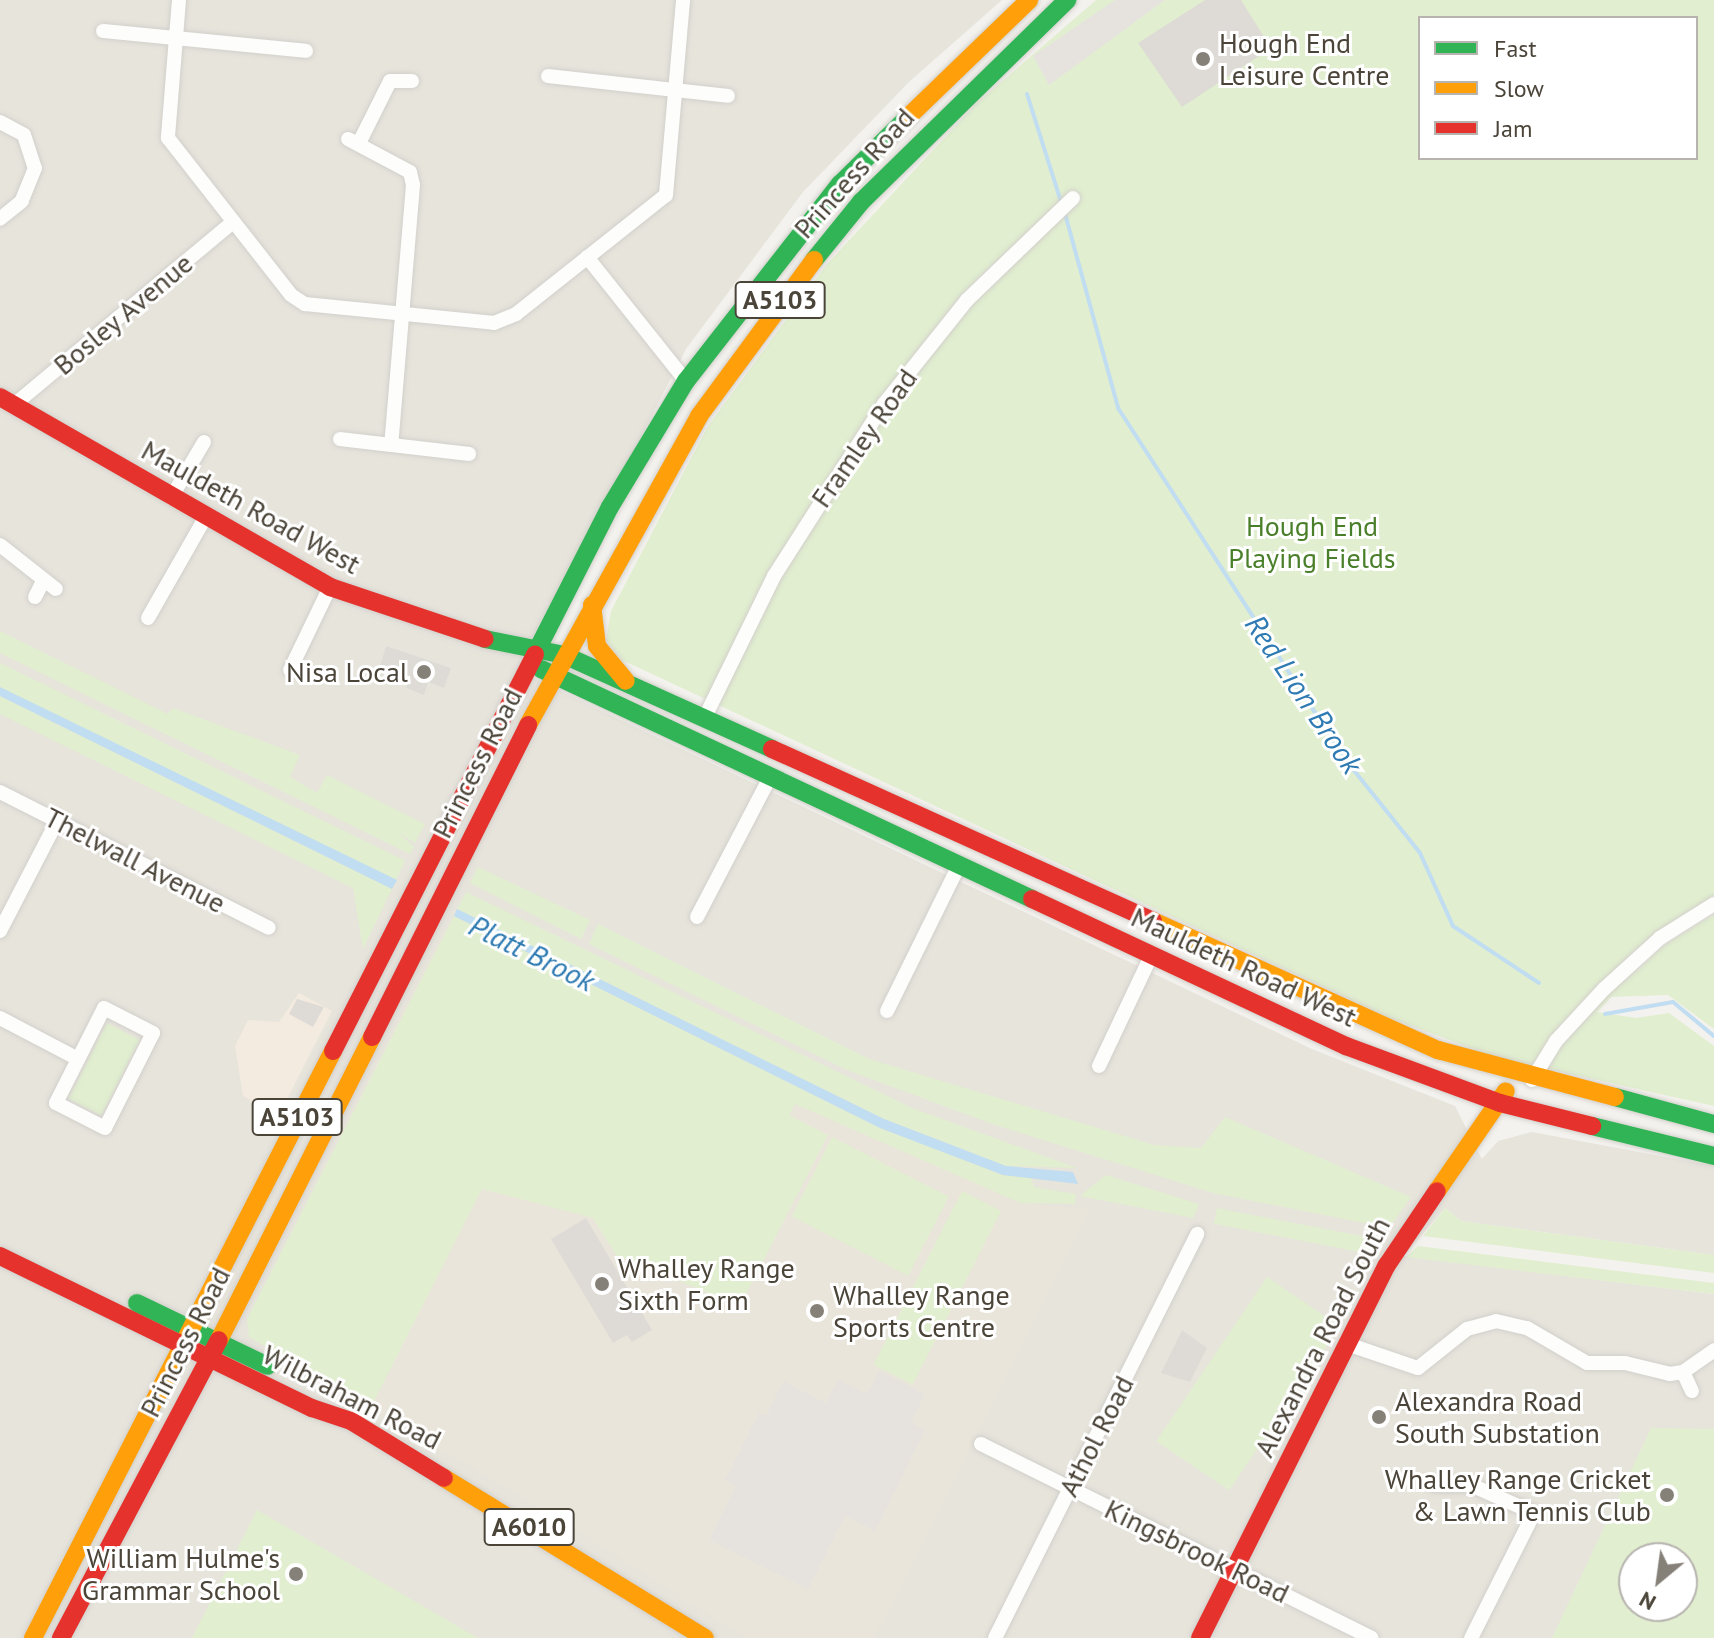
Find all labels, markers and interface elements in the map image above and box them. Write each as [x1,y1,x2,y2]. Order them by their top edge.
legend [1418,16,1698,160]
place label: Hough End Leisure Centre [1219,26,1389,92]
text: Fast [1494,33,1537,64]
marker: Hough End Leisure Centre [1194,50,1212,68]
text: Slow [1494,73,1544,104]
street label: Princess Road [787,101,921,245]
text: Jam [1494,113,1532,144]
street label: Bosley Avenue [46,246,200,382]
road number: A5103 [734,278,826,322]
street label: Framley Road [804,362,924,514]
street label: Mauldeth Road West [136,433,366,581]
park label: Hough End Playing Fields [1228,509,1396,575]
water label: Red Lion Brook [1238,608,1370,780]
place label: Nisa Local [286,655,408,689]
marker: Nisa Local [415,663,433,681]
street label: Princess Road [425,683,529,843]
street label: Thelwall Avenue [39,800,231,920]
street label: Mauldeth Road West [1126,900,1362,1034]
water label: Platt Brook [463,907,601,999]
road number: A5103 [251,1095,343,1139]
street label: Alexandra Road South [1247,1212,1397,1462]
place label: Whalley Range Sixth Form [618,1251,796,1317]
street label: Princess Road [133,1262,237,1422]
marker: Whalley Range Sixth Form [593,1275,611,1293]
place label: Whalley Range Sports Centre [833,1278,1011,1344]
marker: Whalley Range Sports Centre [808,1302,826,1320]
street label: Wilbraham Road [257,1338,447,1456]
street label: Athol Road [1051,1370,1141,1502]
place label: Alexandra Road South Substation [1395,1384,1600,1450]
marker: Alexandra Road South Substation [1370,1408,1388,1426]
place label: Whalley Range Cricket & Lawn Tennis Club [1384,1462,1651,1528]
marker: Whalley Range Cricket & Lawn Tennis Club [1658,1486,1676,1504]
street label: Kingsbrook Road [1099,1492,1295,1610]
road number: A6010 [483,1505,575,1549]
place label: William Hulme's Grammar School [82,1541,280,1607]
north arrow [1618,1542,1698,1622]
marker: William Hulme's Grammar School [287,1565,305,1583]
text: N [1634,1585,1660,1617]

